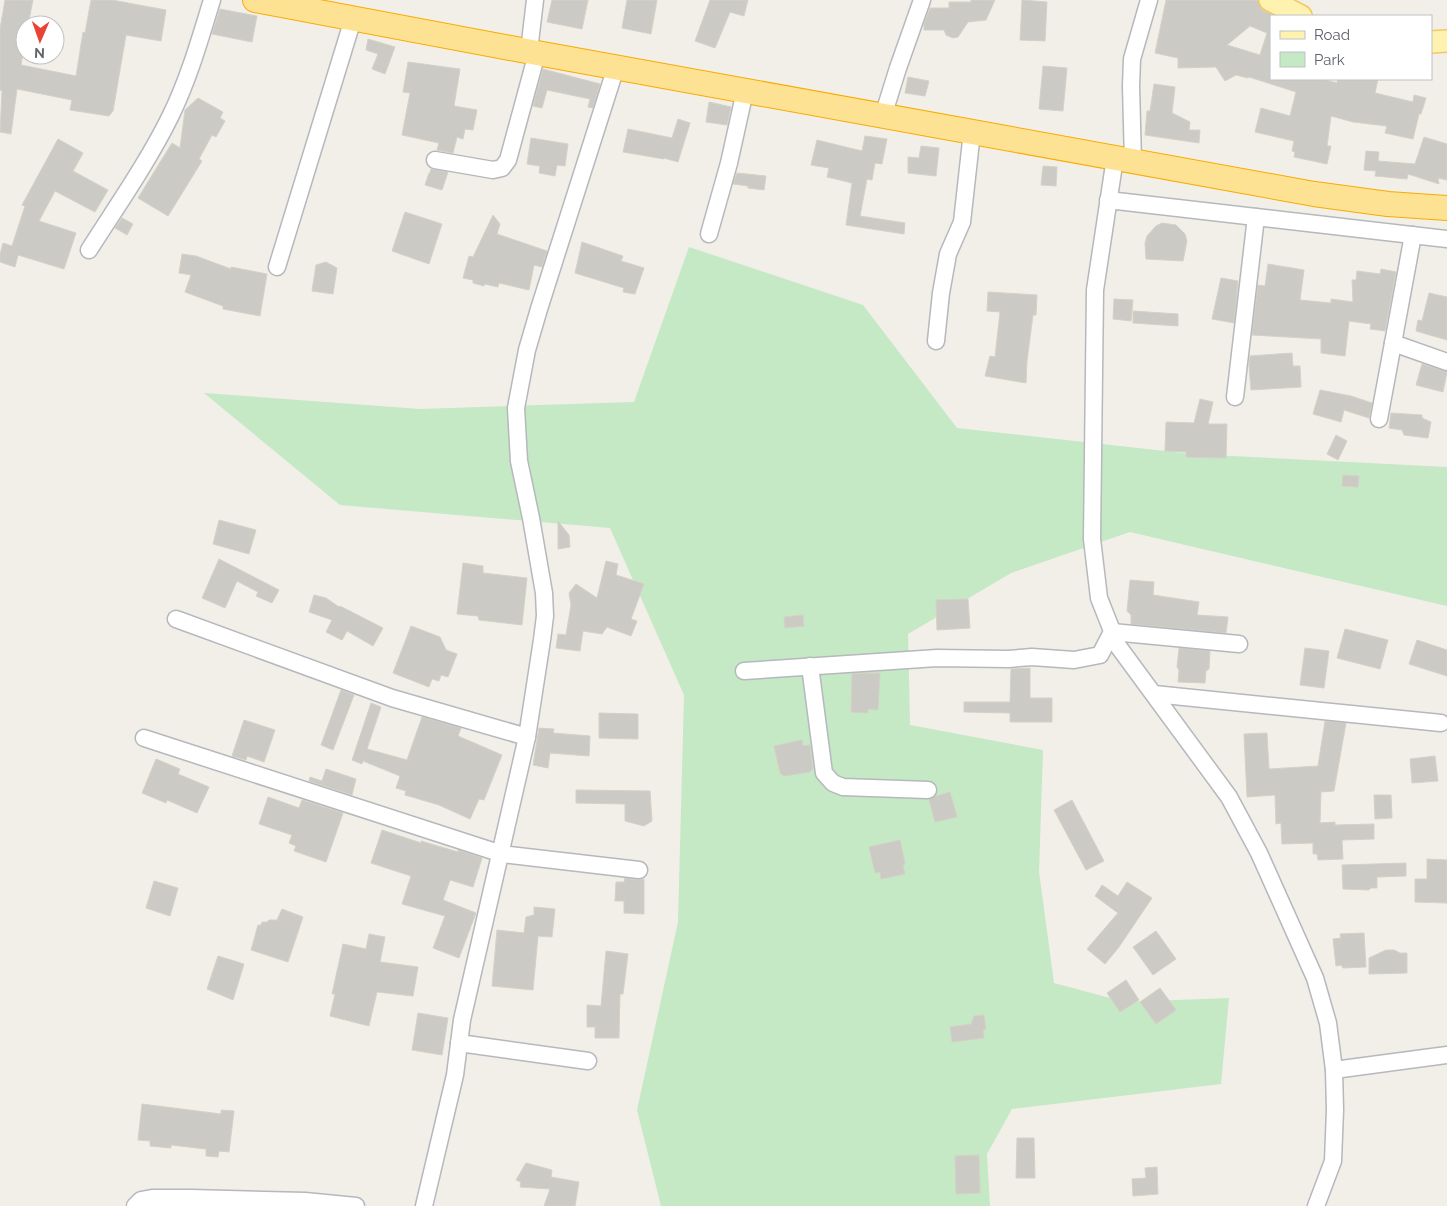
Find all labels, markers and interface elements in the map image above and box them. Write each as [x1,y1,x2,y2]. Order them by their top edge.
north arrow [15,15,65,65]
legend [1270,15,1432,80]
text: Road [1314,26,1350,44]
text: N [34,45,45,61]
text: Park [1314,51,1345,69]

